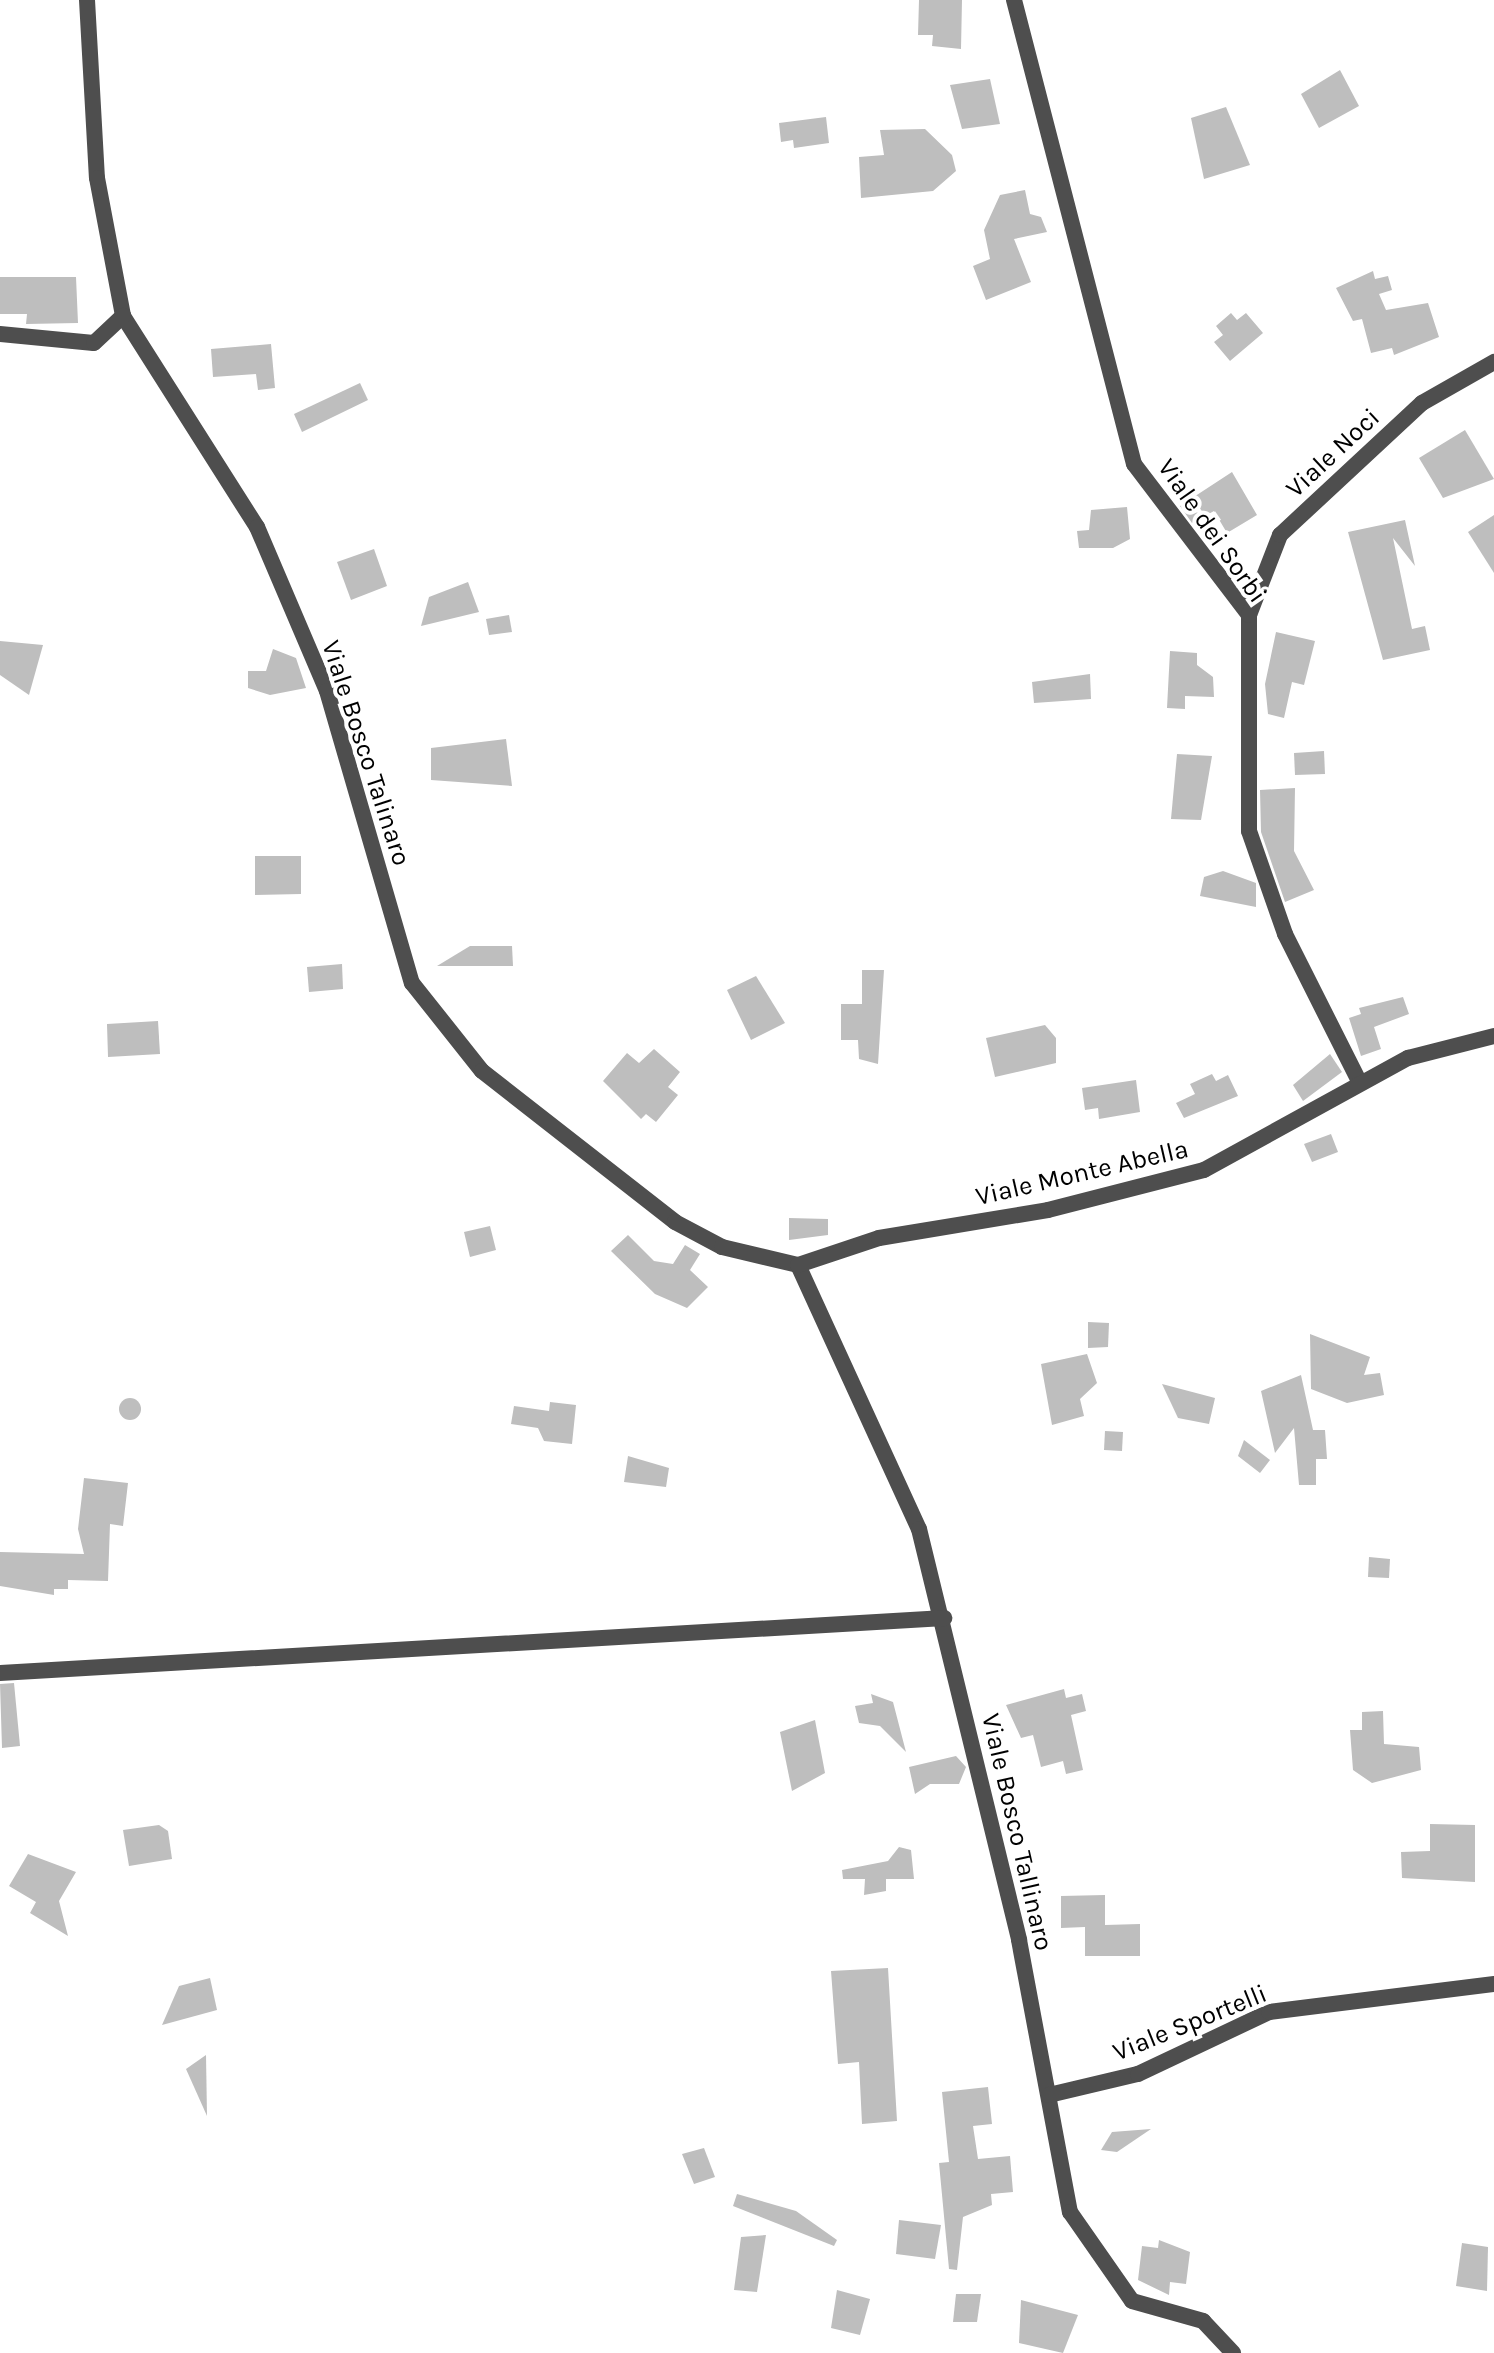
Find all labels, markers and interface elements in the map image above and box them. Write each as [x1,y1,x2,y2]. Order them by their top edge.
street label: Viale Noci [1280,402,1386,504]
street label: Viale dei Sorbi [1151,453,1273,609]
street label: Viale Bosco Talinaro [315,636,417,870]
street label: Viale Monte Abella [973,1133,1191,1213]
street label: Viale Bosco Tallinaro [975,1710,1059,1954]
street label: Viale Sportelli [1108,1978,1272,2068]

